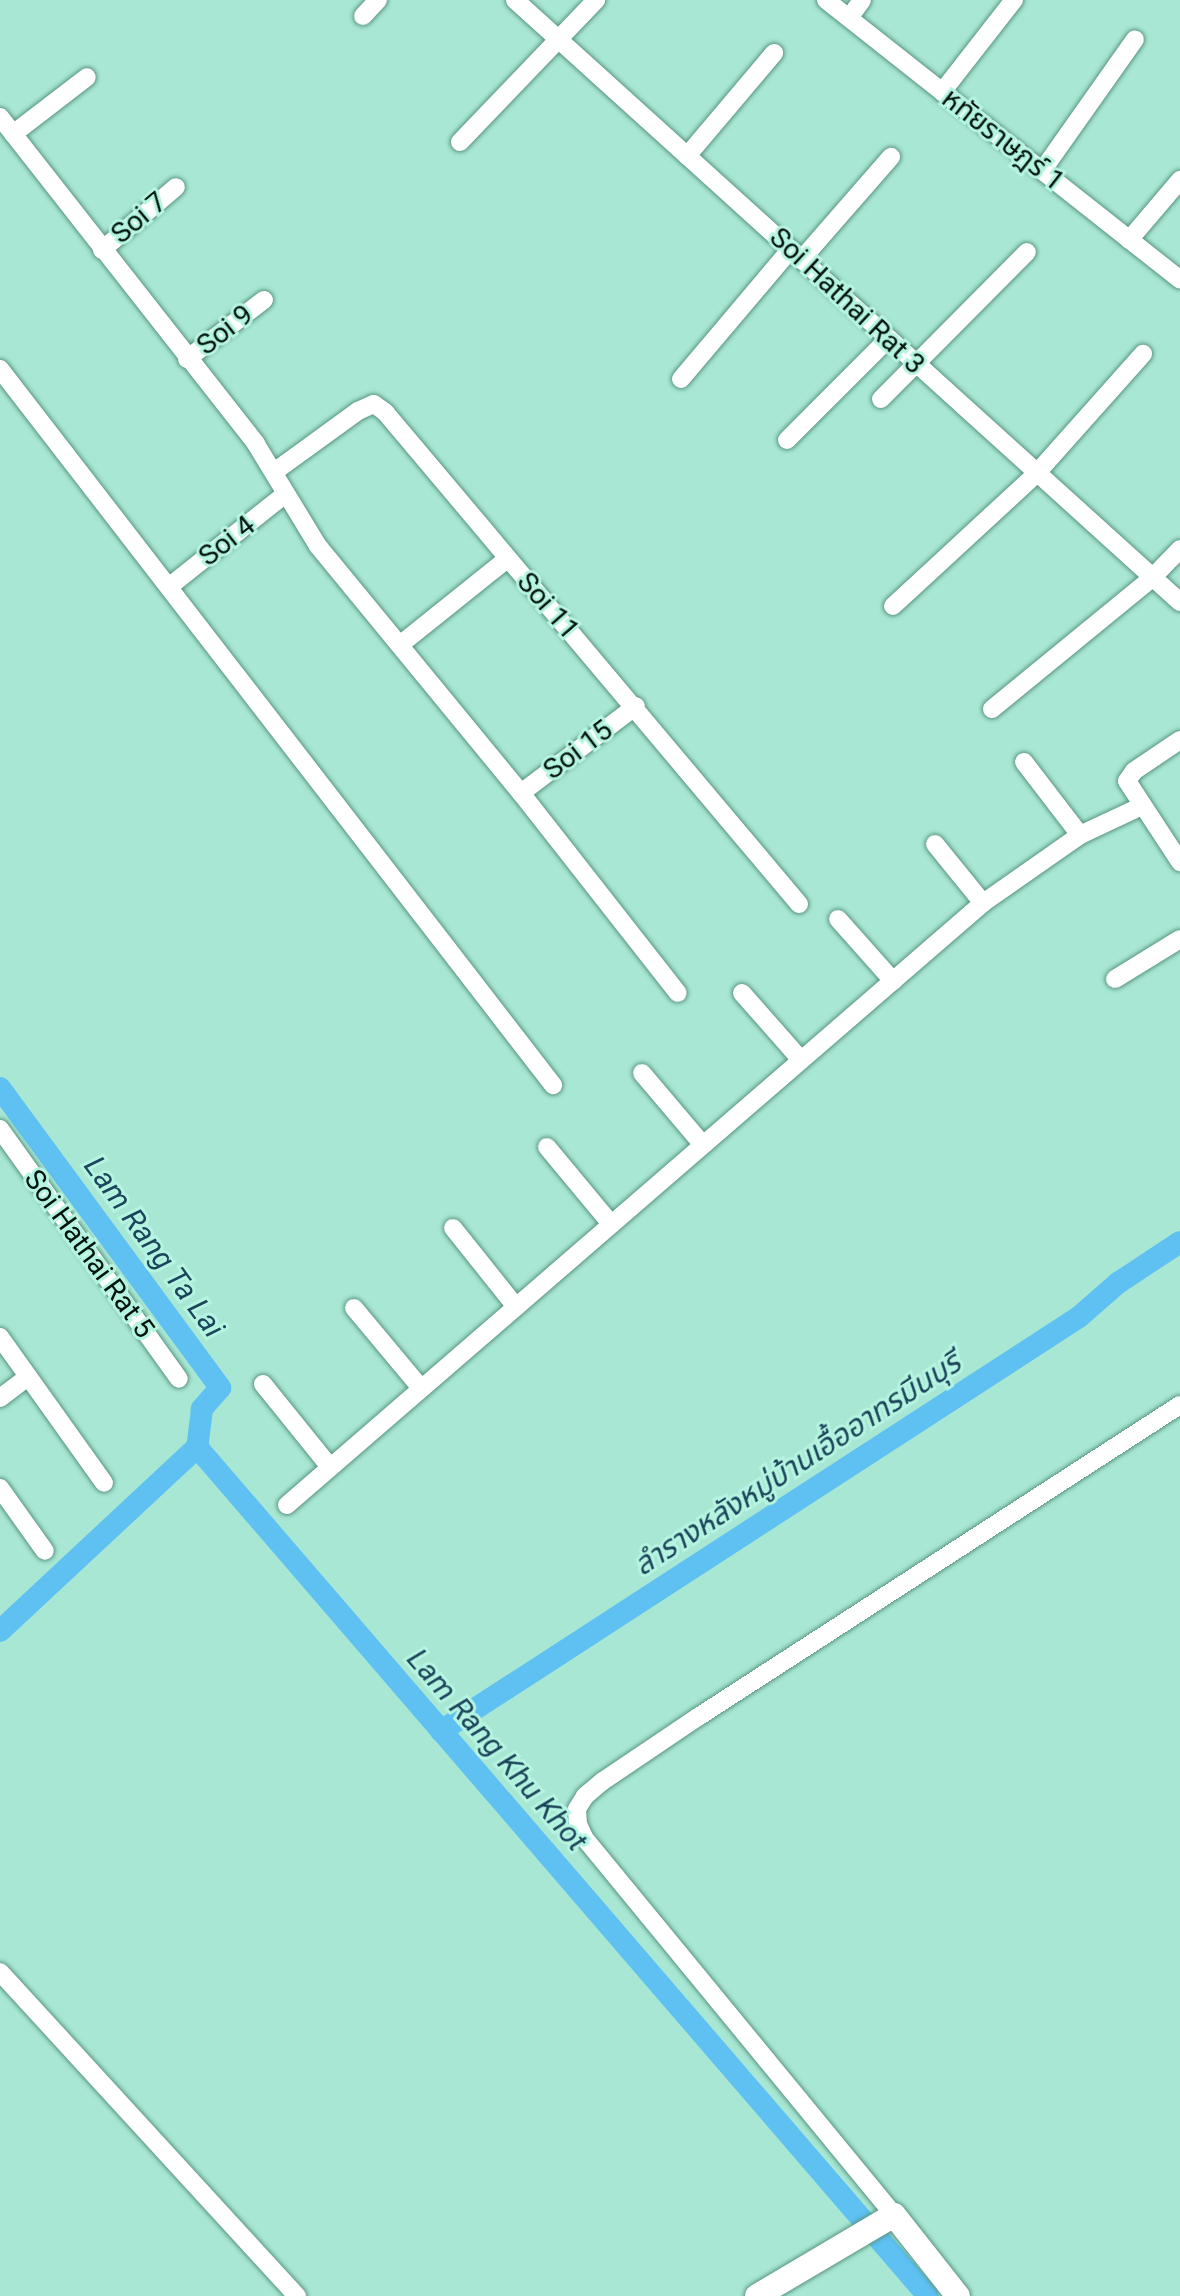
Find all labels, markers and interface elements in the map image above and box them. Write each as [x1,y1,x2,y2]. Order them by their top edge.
street label: หทัยราษฎร์ 1 [935,82,1071,198]
street label: Soi 7 [104,185,174,251]
street label: Soi Hathai Rat 3 [763,221,931,381]
street label: Soi 9 [190,298,260,362]
street label: Soi 4 [192,509,262,573]
street label: Soi 11 [510,566,586,646]
street label: Soi 15 [537,713,619,787]
water label: Lam Rang Ta Lai [76,1149,232,1345]
street label: Soi Hathai Rat 5 [17,1163,161,1345]
water label: ลำรางหลังหมู่บ้านเอื้ออาทรมีนบุรี [627,1345,967,1583]
water label: Lam Rang Khu Khot [399,1642,595,1858]

